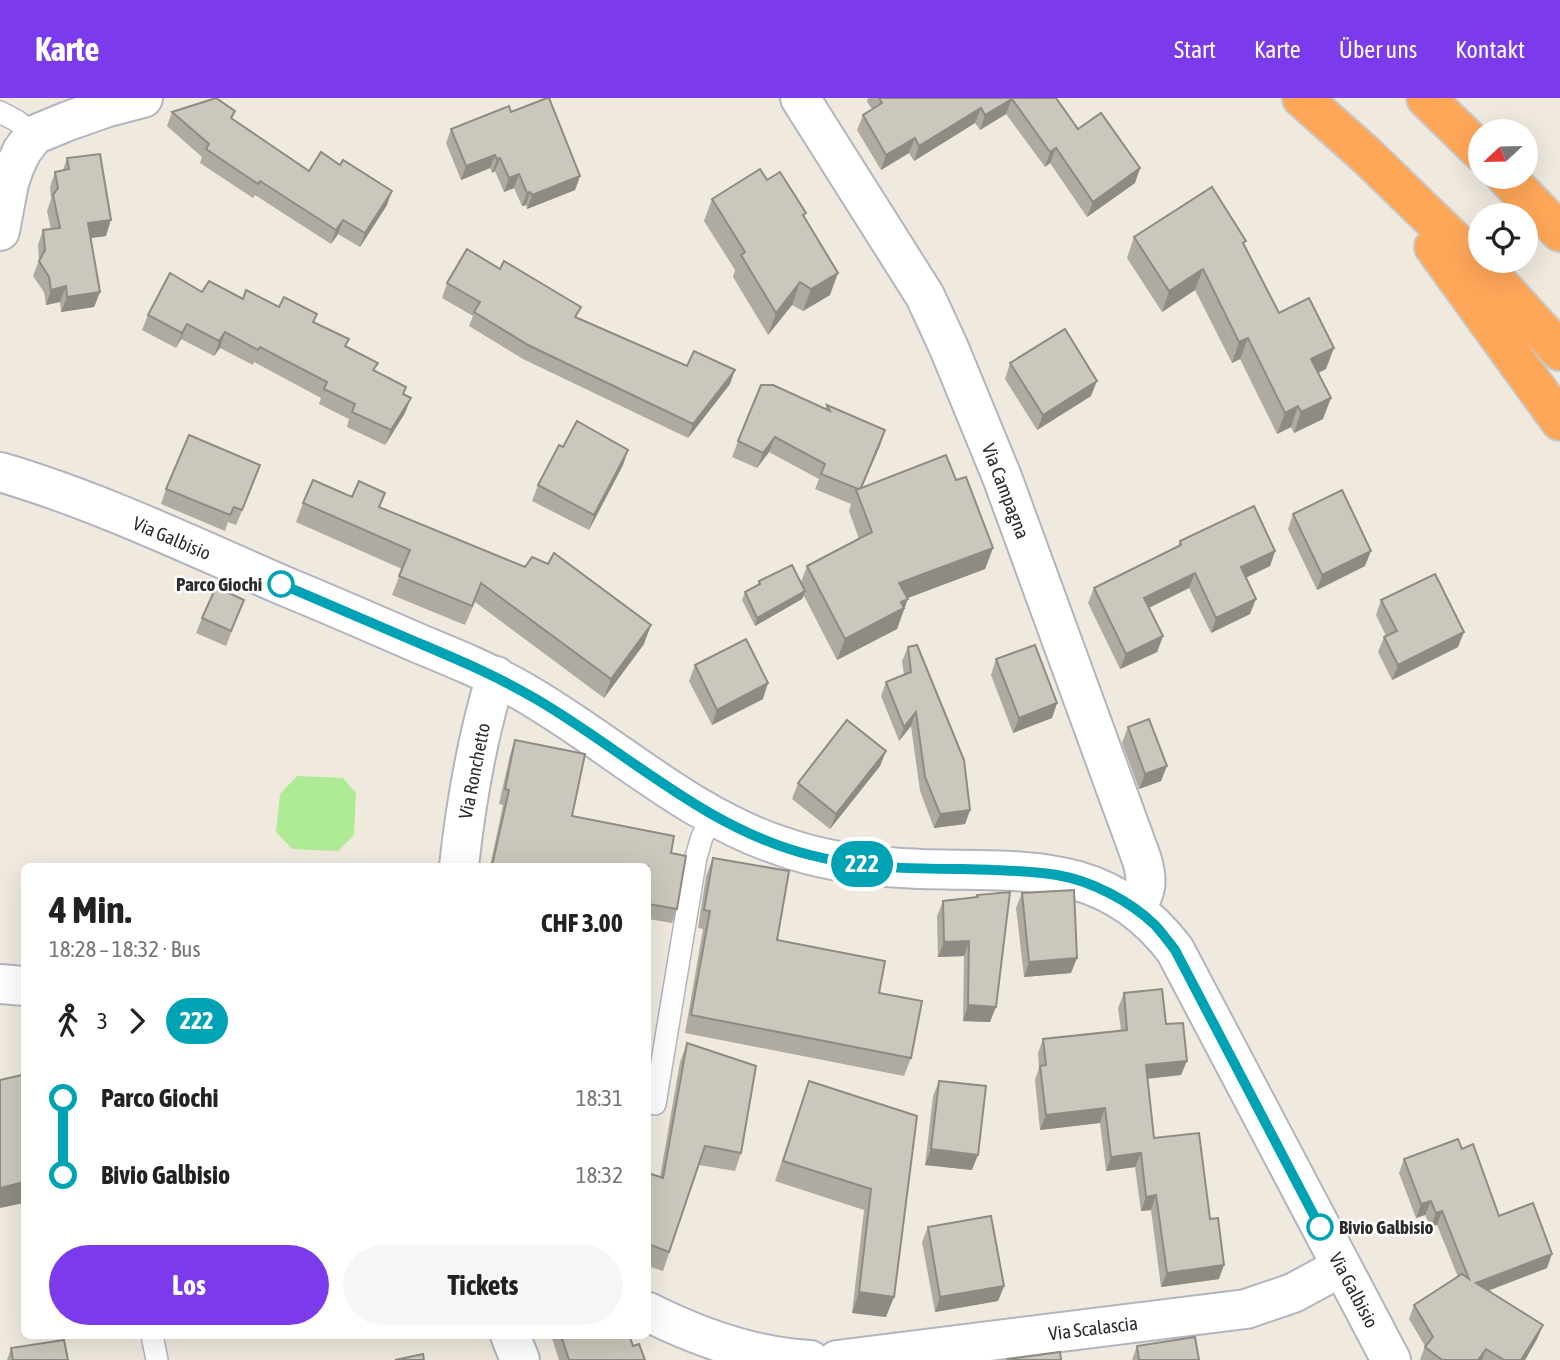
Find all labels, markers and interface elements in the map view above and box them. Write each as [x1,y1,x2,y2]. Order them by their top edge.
text: Karte [35,30,99,68]
text: Start [1174,36,1216,63]
text: Karte [1254,36,1301,63]
text: Über uns [1339,36,1417,63]
text: Kontakt [1455,36,1525,63]
north arrow [1468,119,1538,189]
map controls [1468,119,1538,273]
button: locate [1468,203,1538,273]
street label: Via Campagna [978,440,1034,542]
street label: Via Galbisio [130,512,214,564]
marker: Parco Giochi [268,571,294,597]
place label: Parco Giochi [176,573,262,595]
street label: Via Ronchetto [454,721,494,821]
line badge: 222 [822,841,902,887]
text: 222 [845,850,879,877]
text: 4 Min. [49,888,131,931]
text: CHF 3.00 [541,908,623,938]
text: 18:28 – 18:32 · Bus [49,936,201,962]
icon: walk [49,1002,87,1040]
icon: forward [118,1002,156,1040]
text: 222 [180,1007,214,1034]
text: 3 [97,1008,108,1034]
text: Parco Giochi [101,1083,219,1113]
text: 18:31 [576,1085,623,1111]
text: Bivio Galbisio [101,1160,230,1190]
text: 18:32 [576,1162,623,1188]
marker: Bivio Galbisio [1307,1214,1333,1240]
place label: Bivio Galbisio [1339,1216,1434,1238]
button: Los [49,1245,329,1325]
button: Tickets [343,1245,623,1325]
street label: Via Galbisio [1325,1248,1383,1332]
street label: Via Scalascia [1047,1312,1139,1344]

